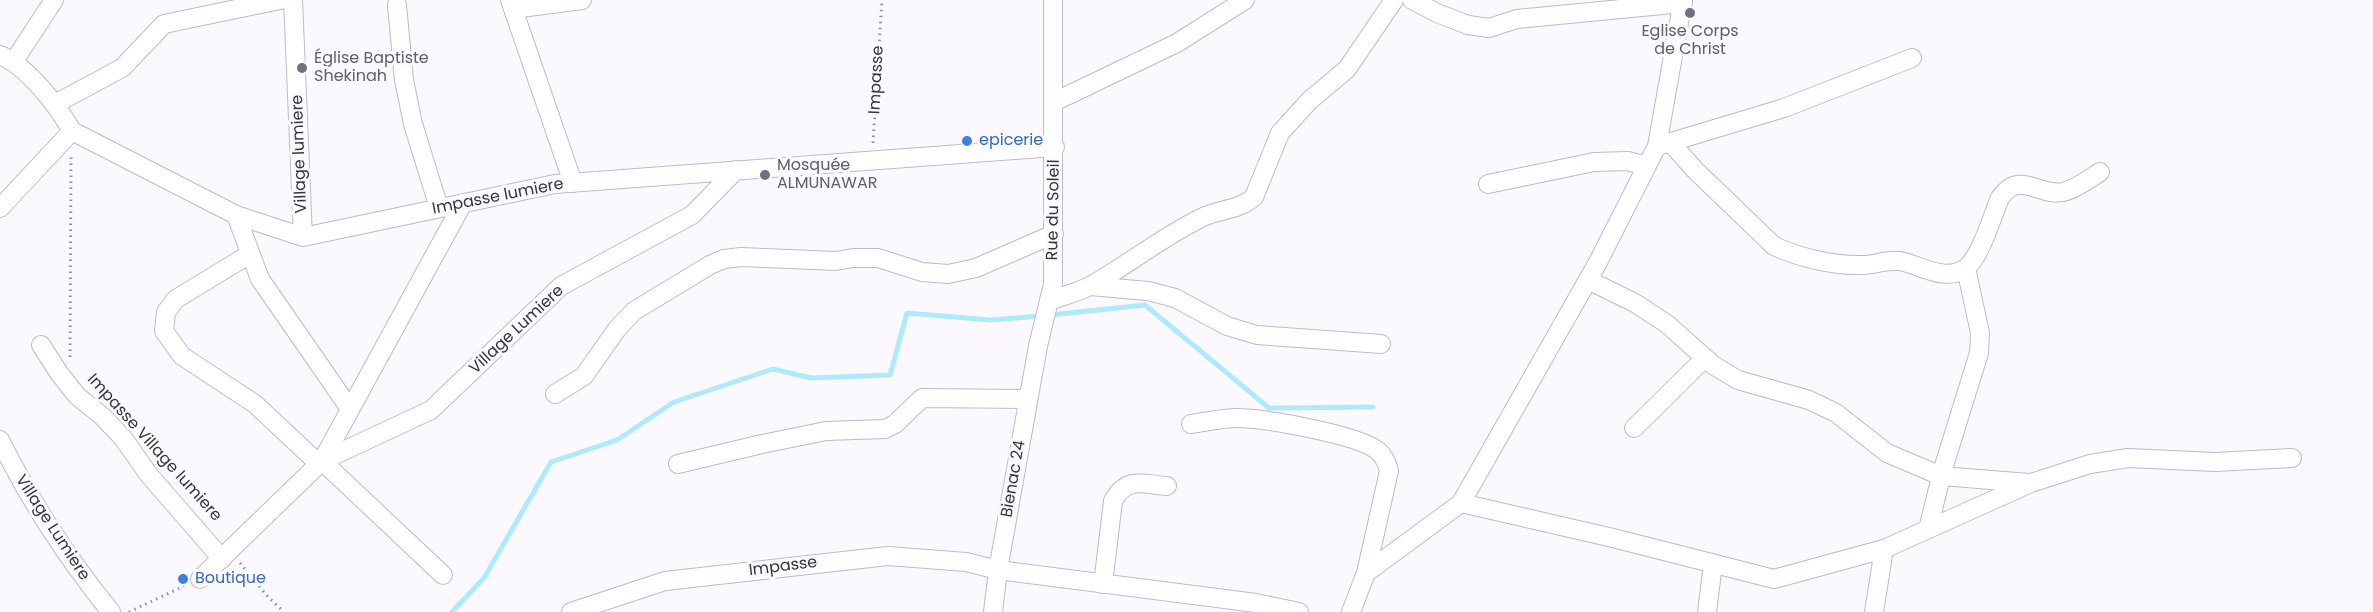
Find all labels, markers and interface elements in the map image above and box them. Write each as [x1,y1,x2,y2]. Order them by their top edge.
marker: Eglise Corps de Christ [1683,6,1697,20]
place label: Eglise Corps de Christ [1641,22,1739,60]
street label: Impasse [866,45,888,115]
place label: Église Baptiste Shekinah [314,49,429,87]
marker: Église Baptiste Shekinah [295,61,309,75]
street label: Village lumiere [288,94,312,214]
place label: epicerie [979,131,1043,151]
marker: epicerie [960,134,974,148]
place label: Mosquée ALMUNAWAR [777,156,877,194]
street label: Rue du Soleil [1044,159,1064,261]
marker: Mosquée ALMUNAWAR [758,168,772,182]
street label: Impasse lumiere [431,175,565,219]
street label: Village Lumiere [466,281,568,379]
street label: Impasse Village lumiere [83,370,225,526]
street label: Bienac 24 [998,439,1030,519]
street label: Village Lumiere [11,472,93,584]
street label: Impasse [748,553,818,581]
place label: Boutique [195,569,266,589]
marker: Boutique [176,572,190,586]

